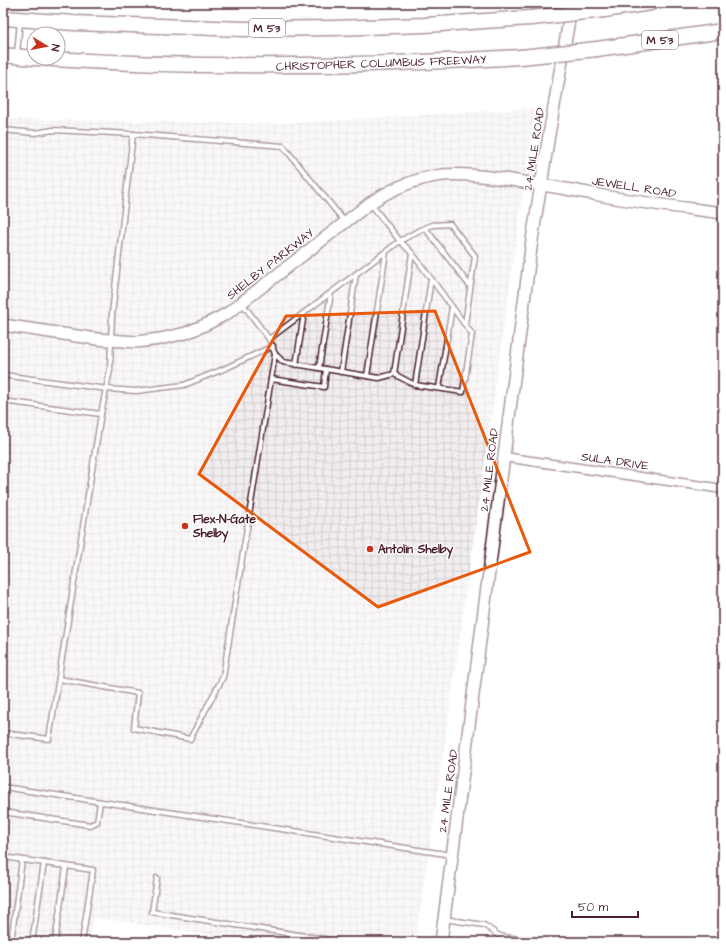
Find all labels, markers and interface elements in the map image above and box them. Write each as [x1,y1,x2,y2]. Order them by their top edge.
road number: M 53 [249,19,285,37]
north arrow [26,26,66,66]
road number: M 53 [642,31,678,49]
text: N [47,43,63,52]
street label: CHRISTOPHER COLUMBUS FREEWAY [276,51,487,76]
street label: 24 MILE ROAD [520,106,549,192]
street label: JEWELL ROAD [590,172,678,203]
street label: SHELBY PARKWAY [223,224,318,304]
street label: 24 MILE ROAD [476,427,503,513]
street label: SULA DRIVE [580,448,650,475]
place label: Flex-N-Gate Shelby [192,511,257,543]
marker: Flex-N-Gate Shelby [180,521,190,531]
place label: Antolin Shelby [378,541,454,559]
marker: Antolin Shelby [365,544,375,554]
street label: 24 MILE ROAD [434,748,463,834]
scale bar [572,893,638,919]
text: 50 m [578,899,609,916]

